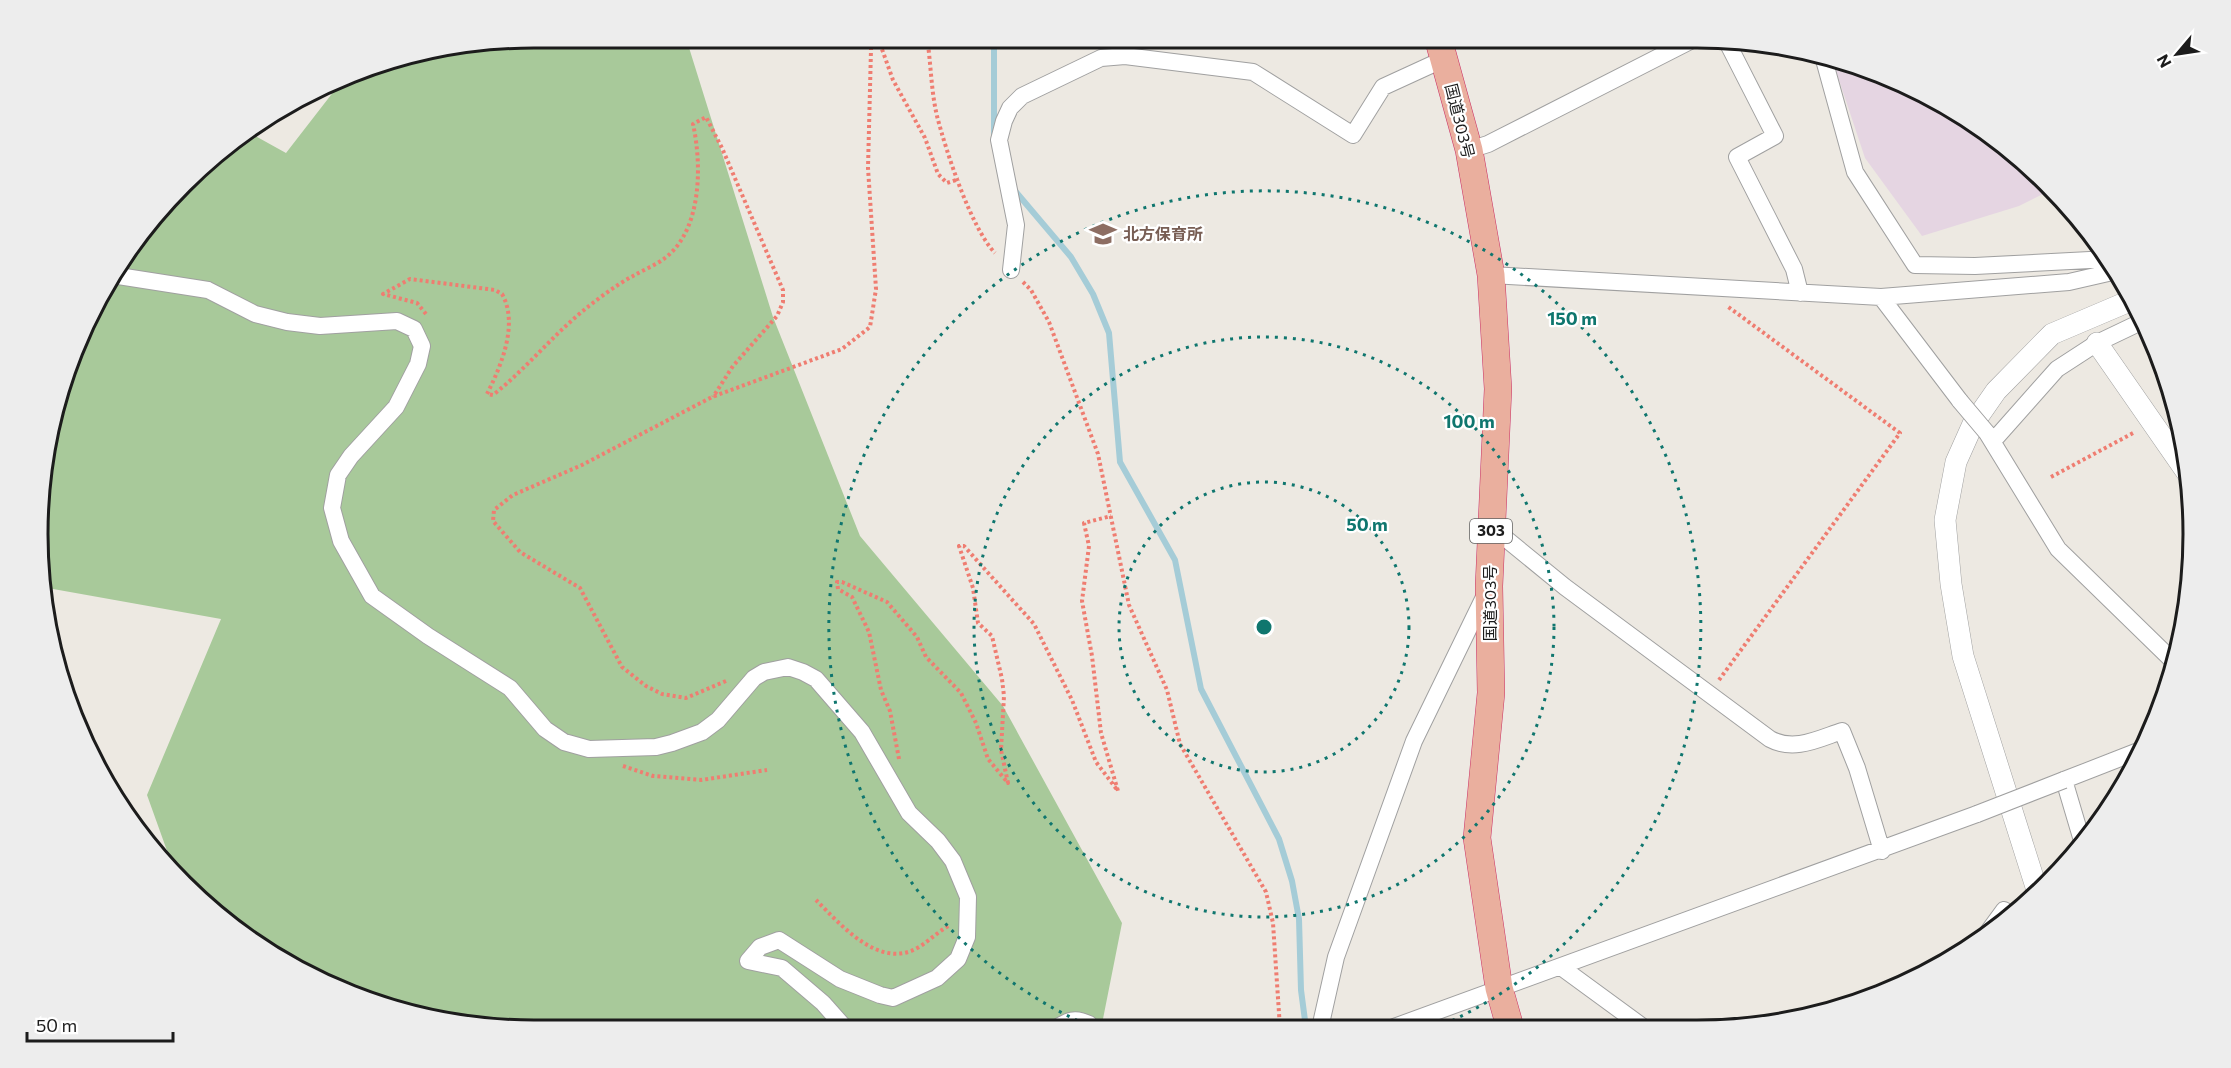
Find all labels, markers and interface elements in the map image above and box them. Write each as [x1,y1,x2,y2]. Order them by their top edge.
north arrow [2147,24,2207,84]
text: N [2152,52,2175,71]
street label: 国道303号 [1442,81,1479,160]
school or university icon: 北方保育所 [1088,219,1118,249]
place label: 北方保育所 [1123,224,1203,243]
text: 150 m [1547,307,1597,329]
text: 100 m [1443,410,1495,432]
text: 50 m [1346,513,1388,535]
road number: 303 [1470,519,1512,543]
street label: 国道303号 [1480,565,1499,641]
centre of rings [1254,617,1274,637]
scale bar [27,1005,172,1043]
text: 50 m [36,1014,77,1036]

